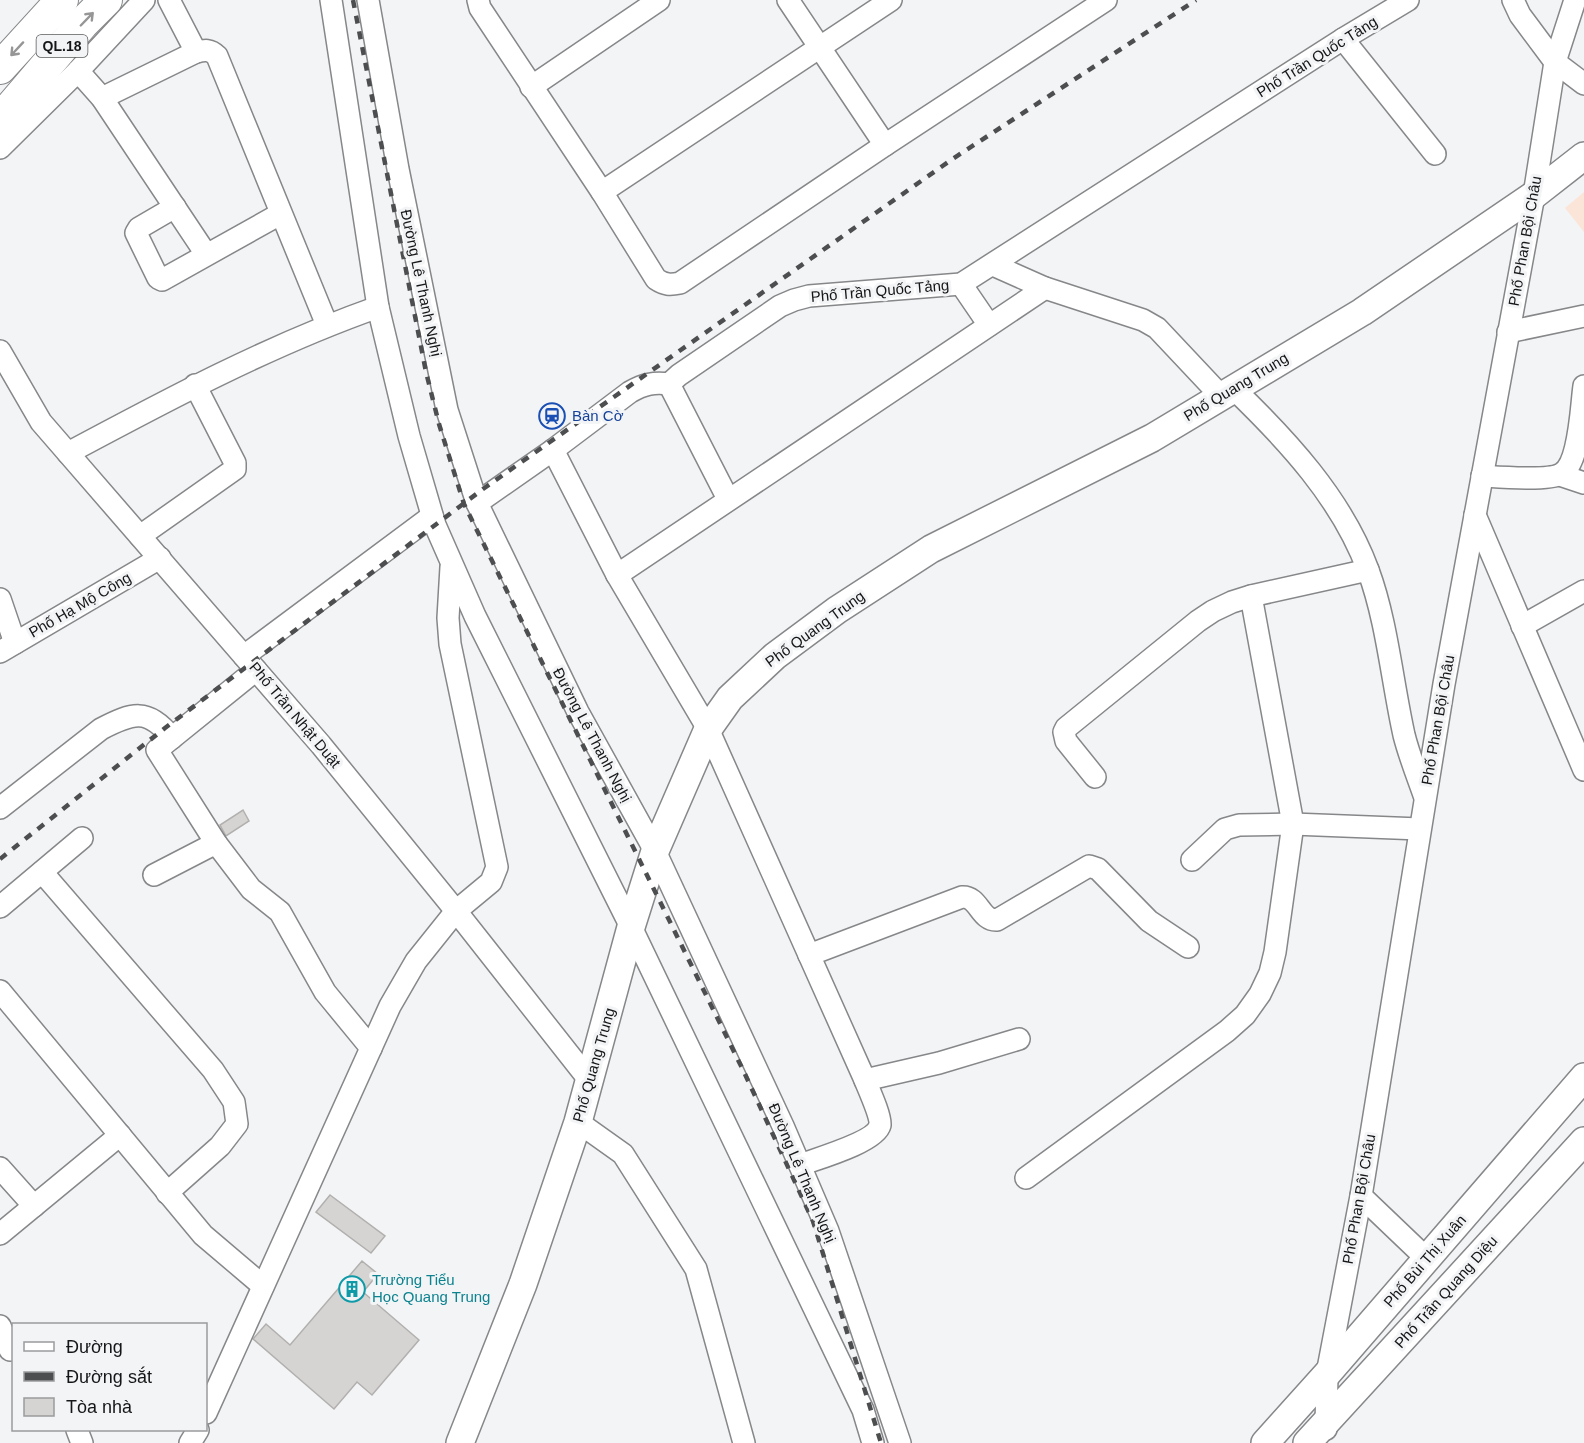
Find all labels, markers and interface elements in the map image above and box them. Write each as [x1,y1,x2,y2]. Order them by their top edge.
one-way arrow [80,11,94,26]
street label: Phố Trần Quốc Tảng [1253,13,1380,101]
road number: QL.18 [36,35,88,57]
one-way arrow [10,42,24,57]
street label: Phố Phan Bội Châu [1505,175,1544,307]
street label: Đường Lê Thanh Nghị [398,208,445,358]
street label: Phố Trần Quốc Tảng [810,276,950,305]
street label: Phố Quang Trung [1181,349,1291,424]
station icon: Bàn Cờ [537,401,567,431]
place label: Bàn Cờ [572,407,624,424]
street label: Phố Hạ Mộ Công [26,568,134,641]
street label: Phố Quang Trung [762,587,868,670]
street label: Phố Phan Bội Châu [1418,654,1457,786]
street label: Phố Trần Nhật Duật [246,658,345,772]
street label: Đường Lê Thanh Nghị [550,665,635,805]
street label: Phố Quang Trung [569,1006,618,1124]
street label: Đường Lê Thanh Nghị [765,1101,840,1245]
street label: Phố Phan Bội Châu [1339,1133,1378,1265]
street label: Phố Bùi Thị Xuân [1380,1211,1469,1310]
street label: Phố Trần Quang Diệu [1391,1232,1500,1351]
place label: Trường Tiểu Học Quang Trung [372,1271,490,1305]
building icon: Trường Tiểu Học Quang Trung [337,1274,367,1304]
legend [12,1323,207,1431]
text: Đường [66,1337,123,1357]
text: Đường sắt [66,1366,152,1387]
text: Tòa nhà [66,1397,133,1417]

